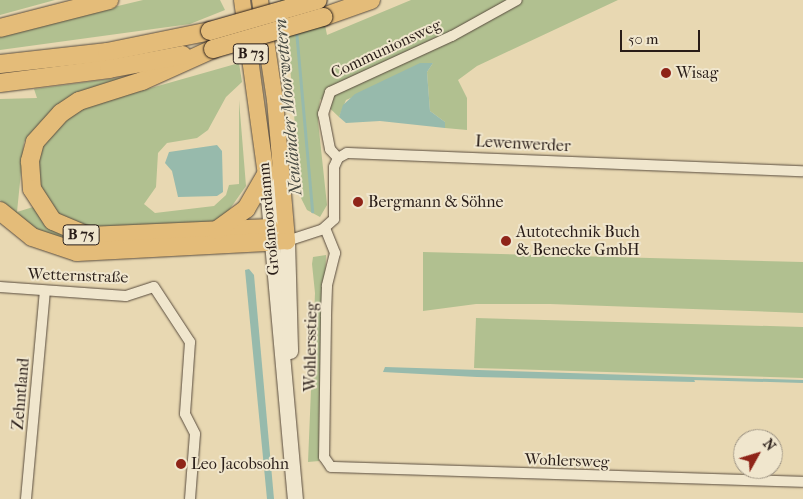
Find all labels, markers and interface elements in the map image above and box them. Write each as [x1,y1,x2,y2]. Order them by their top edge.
street label: Communionsweg [328,15,444,83]
water label: Neuländer Moorwettern [271,18,307,196]
scale bar [623,20,703,52]
text: 50 m [628,30,658,48]
road number: B 73 [232,42,270,66]
place label: Wisag [676,63,718,83]
marker: Wisag [660,67,672,79]
street label: Lewenwerder [475,132,571,156]
street label: Großmoordamm [254,162,284,276]
place label: Bergmann & Söhne [368,192,503,212]
marker: Bergmann & Söhne [352,196,364,208]
road number: B 75 [62,222,100,248]
place label: Autotechnik Buch & Benecke GmbH [516,222,640,260]
marker: Autotechnik Buch & Benecke GmbH [500,235,512,247]
street label: Wetternstraße [27,265,129,287]
street label: Wohlersstieg [301,302,321,392]
street label: Zehntland [8,357,34,431]
north arrow [733,429,783,479]
text: N [759,435,779,454]
street label: Wohlersweg [524,450,610,472]
place label: Leo Jacobsohn [191,454,289,474]
marker: Leo Jacobsohn [175,458,187,470]

